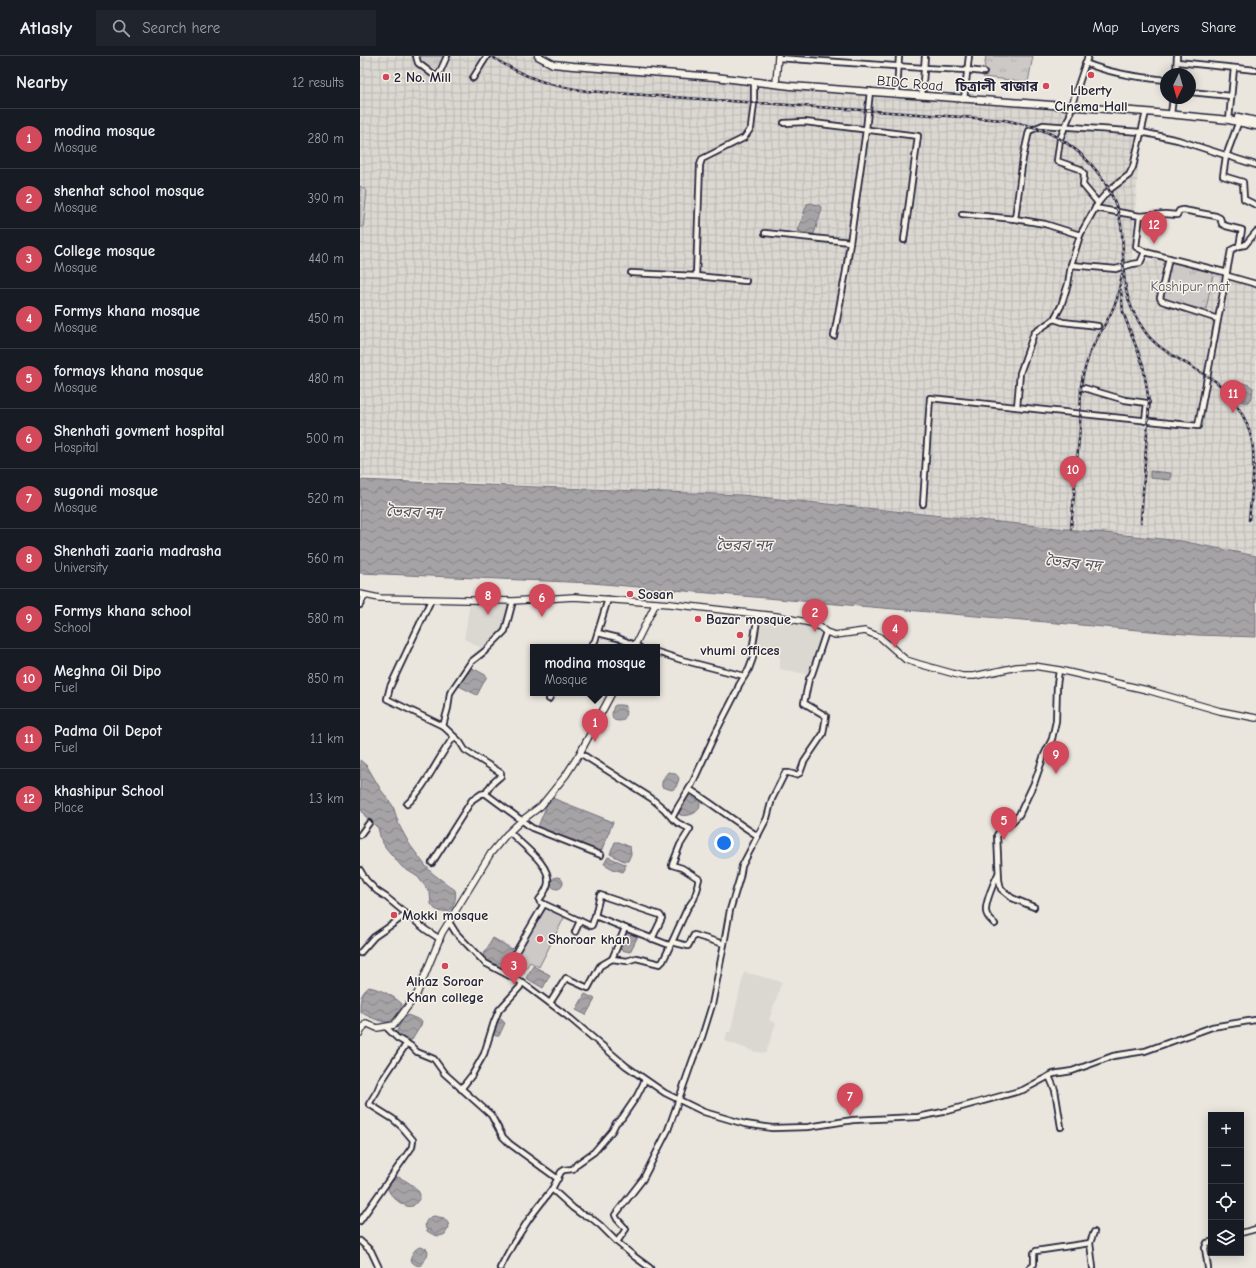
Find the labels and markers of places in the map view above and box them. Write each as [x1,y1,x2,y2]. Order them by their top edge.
place label: 2 No. Mill [394,69,451,86]
marker: Liberty Cinema Hall [1086,70,1096,80]
marker: 2 No. Mill [381,72,391,82]
place label: চিত্রালী বাজার [955,78,1039,95]
marker: চিত্রালী বাজার [1041,81,1051,91]
place label: Liberty Cinema Hall [1054,82,1128,115]
pin: 12 [1141,211,1167,244]
pin: 11 [1220,380,1246,413]
pin: 10 [1060,456,1086,489]
pin: 8 [475,582,501,615]
pin: 6 [529,584,555,617]
place label: Sosan [638,586,674,603]
marker: Sosan [625,589,635,599]
pin: 2 [802,599,828,632]
place label: Bazar mosque [706,611,791,628]
marker: Bazar mosque [693,614,703,624]
pin: 4 [882,615,908,648]
marker: vhumi offices [735,630,745,640]
place label: vhumi offices [699,642,780,659]
pin: 1 [582,709,608,742]
pin: 9 [1043,741,1069,774]
pin: 5 [991,807,1017,840]
place label: Mokki mosque [402,907,488,924]
marker: Mokki mosque [389,910,399,920]
place label: Shoroar khan [548,931,630,948]
marker: Shoroar khan [535,934,545,944]
pin: 3 [501,952,527,985]
marker: Alhaz Soroar Khan college [440,961,450,971]
place label: Alhaz Soroar Khan college [407,973,484,1006]
pin: 7 [837,1083,863,1116]

